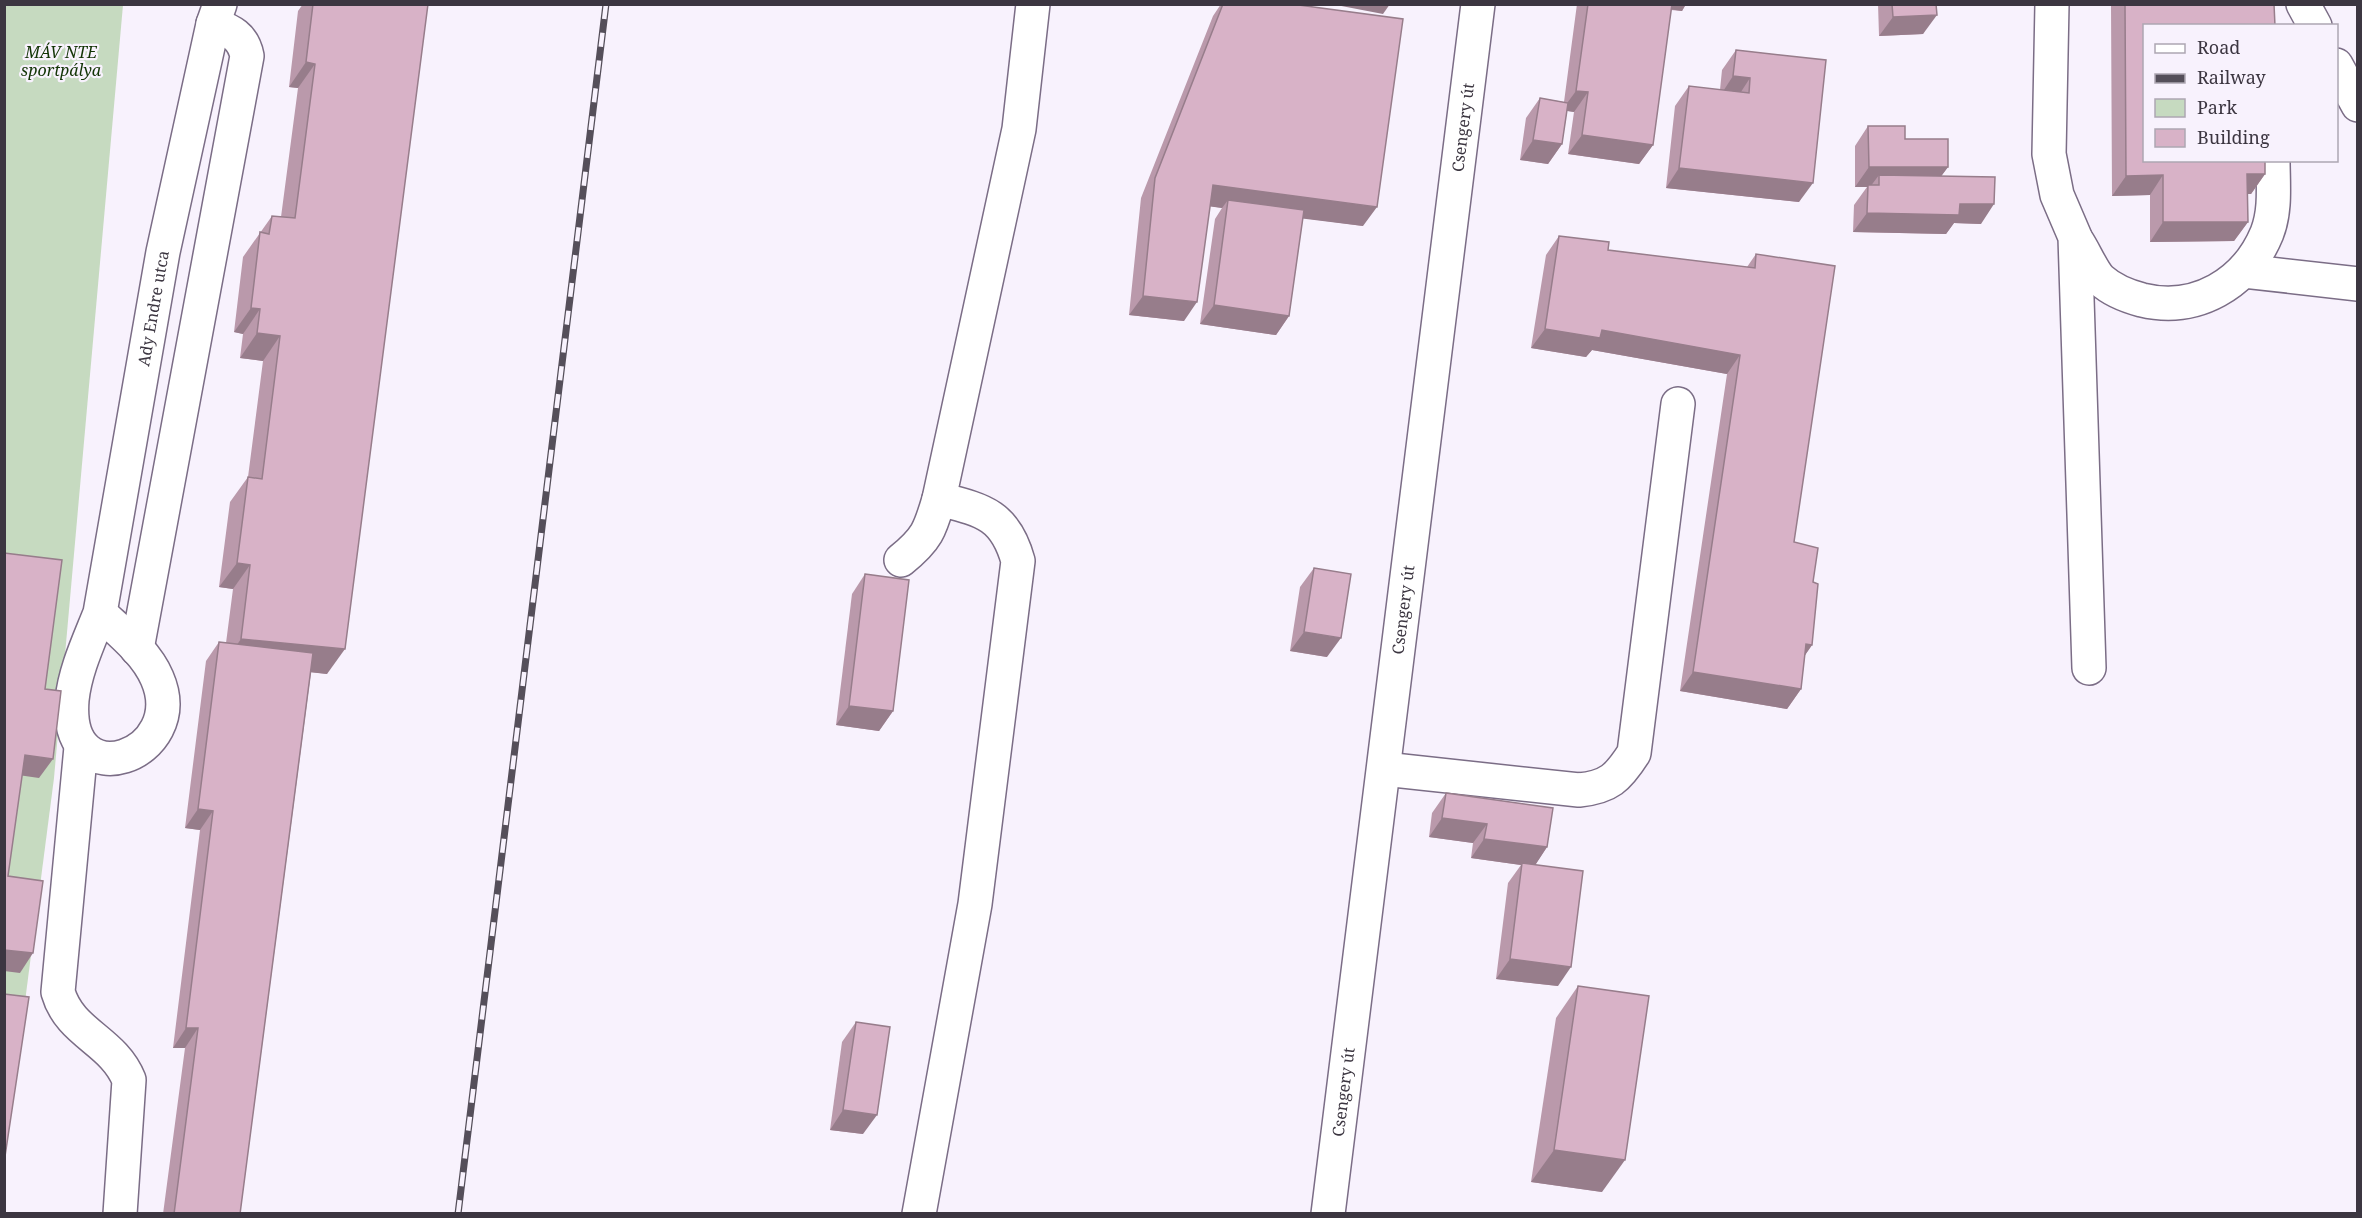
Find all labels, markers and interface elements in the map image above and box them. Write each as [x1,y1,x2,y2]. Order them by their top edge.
legend [2143,24,2338,162]
text: Road [2197,35,2240,59]
park label: MÁV NTE sportpálya [21,41,102,81]
text: Railway [2197,65,2267,89]
street label: Csengery út [1446,81,1479,173]
text: Park [2197,95,2237,119]
text: Building [2197,125,2270,149]
street label: Ady Endre utca [132,249,174,368]
street label: Csengery út [1386,563,1419,655]
street label: Csengery út [1327,1046,1360,1138]

